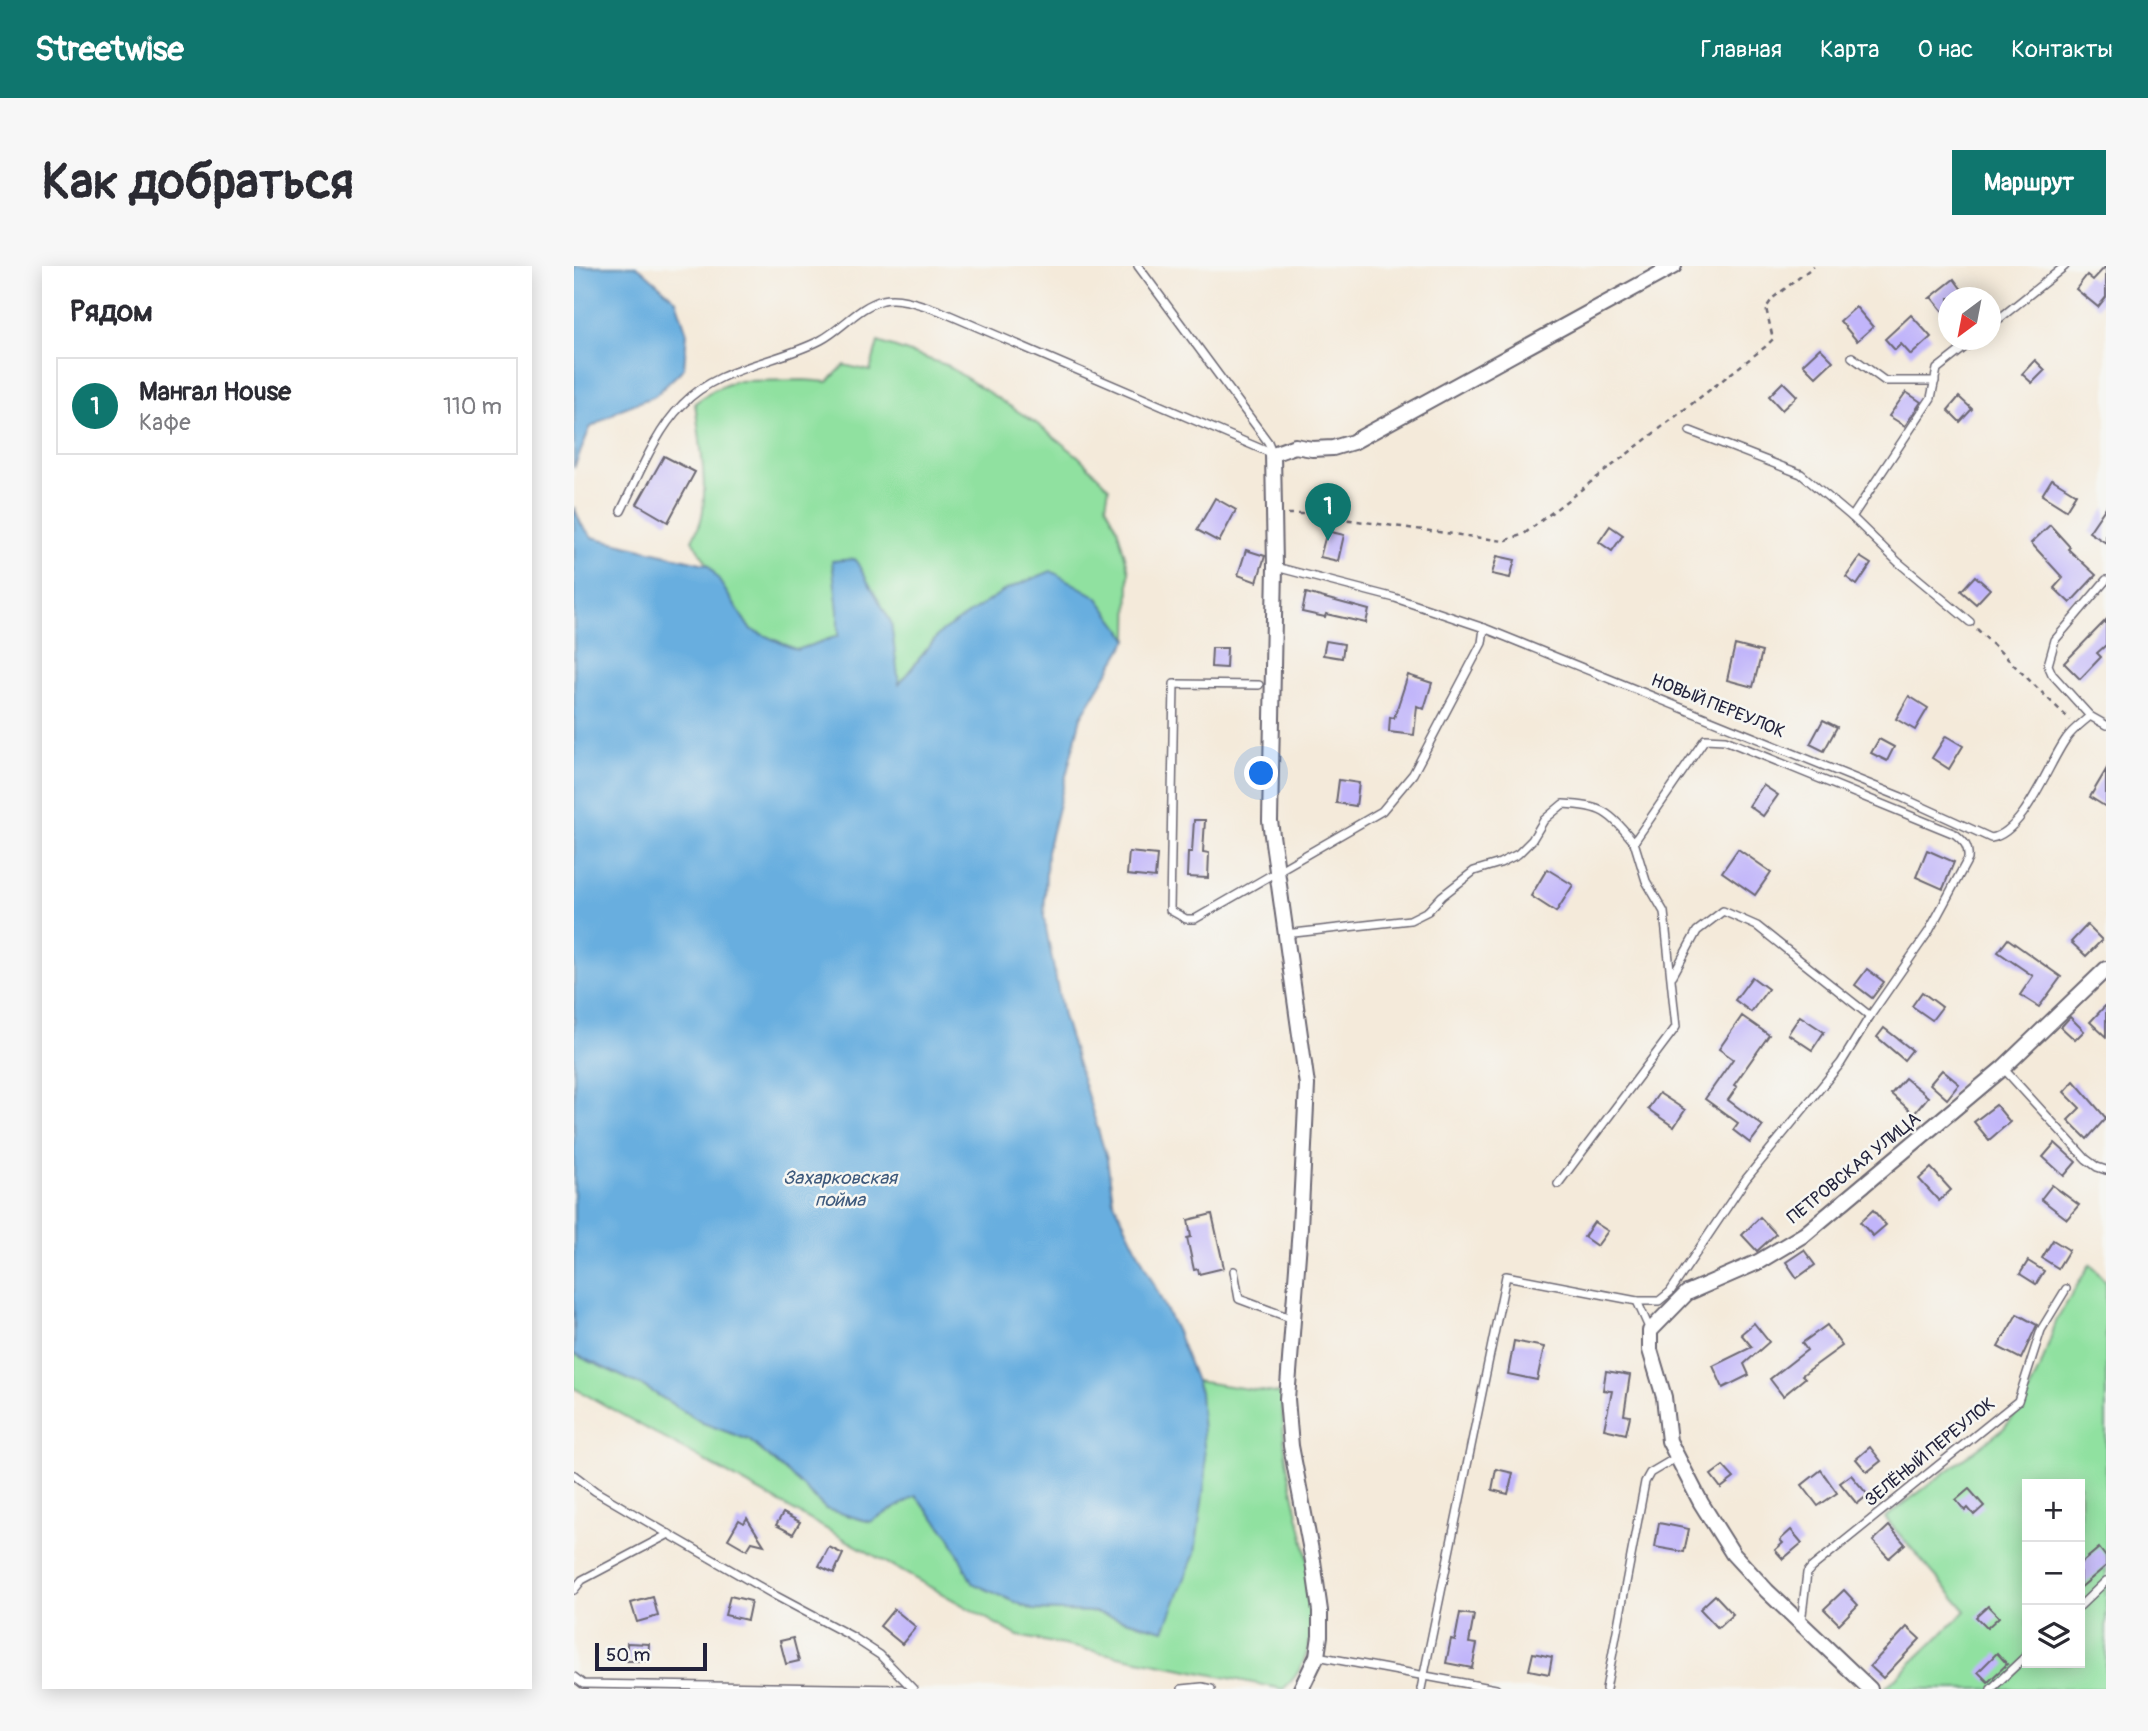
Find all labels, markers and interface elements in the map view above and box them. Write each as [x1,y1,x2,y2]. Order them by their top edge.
text: Streetwise [35,29,184,70]
text: Главная [1701,35,1782,64]
text: Карта [1820,35,1880,64]
text: О нас [1918,35,1973,64]
text: Контакты [2011,35,2113,64]
button: Маршрут [1952,150,2106,215]
text: Как добраться [42,152,354,213]
north arrow [1938,287,2001,350]
text: Рядом [70,293,153,330]
text: Мангал House [139,376,291,408]
text: 1 [91,392,100,421]
text: 110 m [443,392,502,421]
text: Кафе [139,408,191,437]
pin: 1 [1305,483,1351,541]
street label: НОВЫЙ ПЕРЕУЛОК [1648,669,1788,743]
your location [1244,756,1278,790]
street label: ПЕТРОВСКАЯ УЛИЦА [1783,1107,1926,1229]
water label: Захарковская пойма [783,1166,899,1212]
street label: ЗЕЛЁНЫЙ ПЕРЕУЛОК [1860,1392,2000,1512]
map controls [2022,1479,2085,1668]
button: + [2022,1479,2085,1542]
button: − [2022,1542,2085,1605]
button: layers [2022,1605,2085,1668]
scale bar [595,1640,707,1672]
text: 50 m [606,1643,650,1667]

